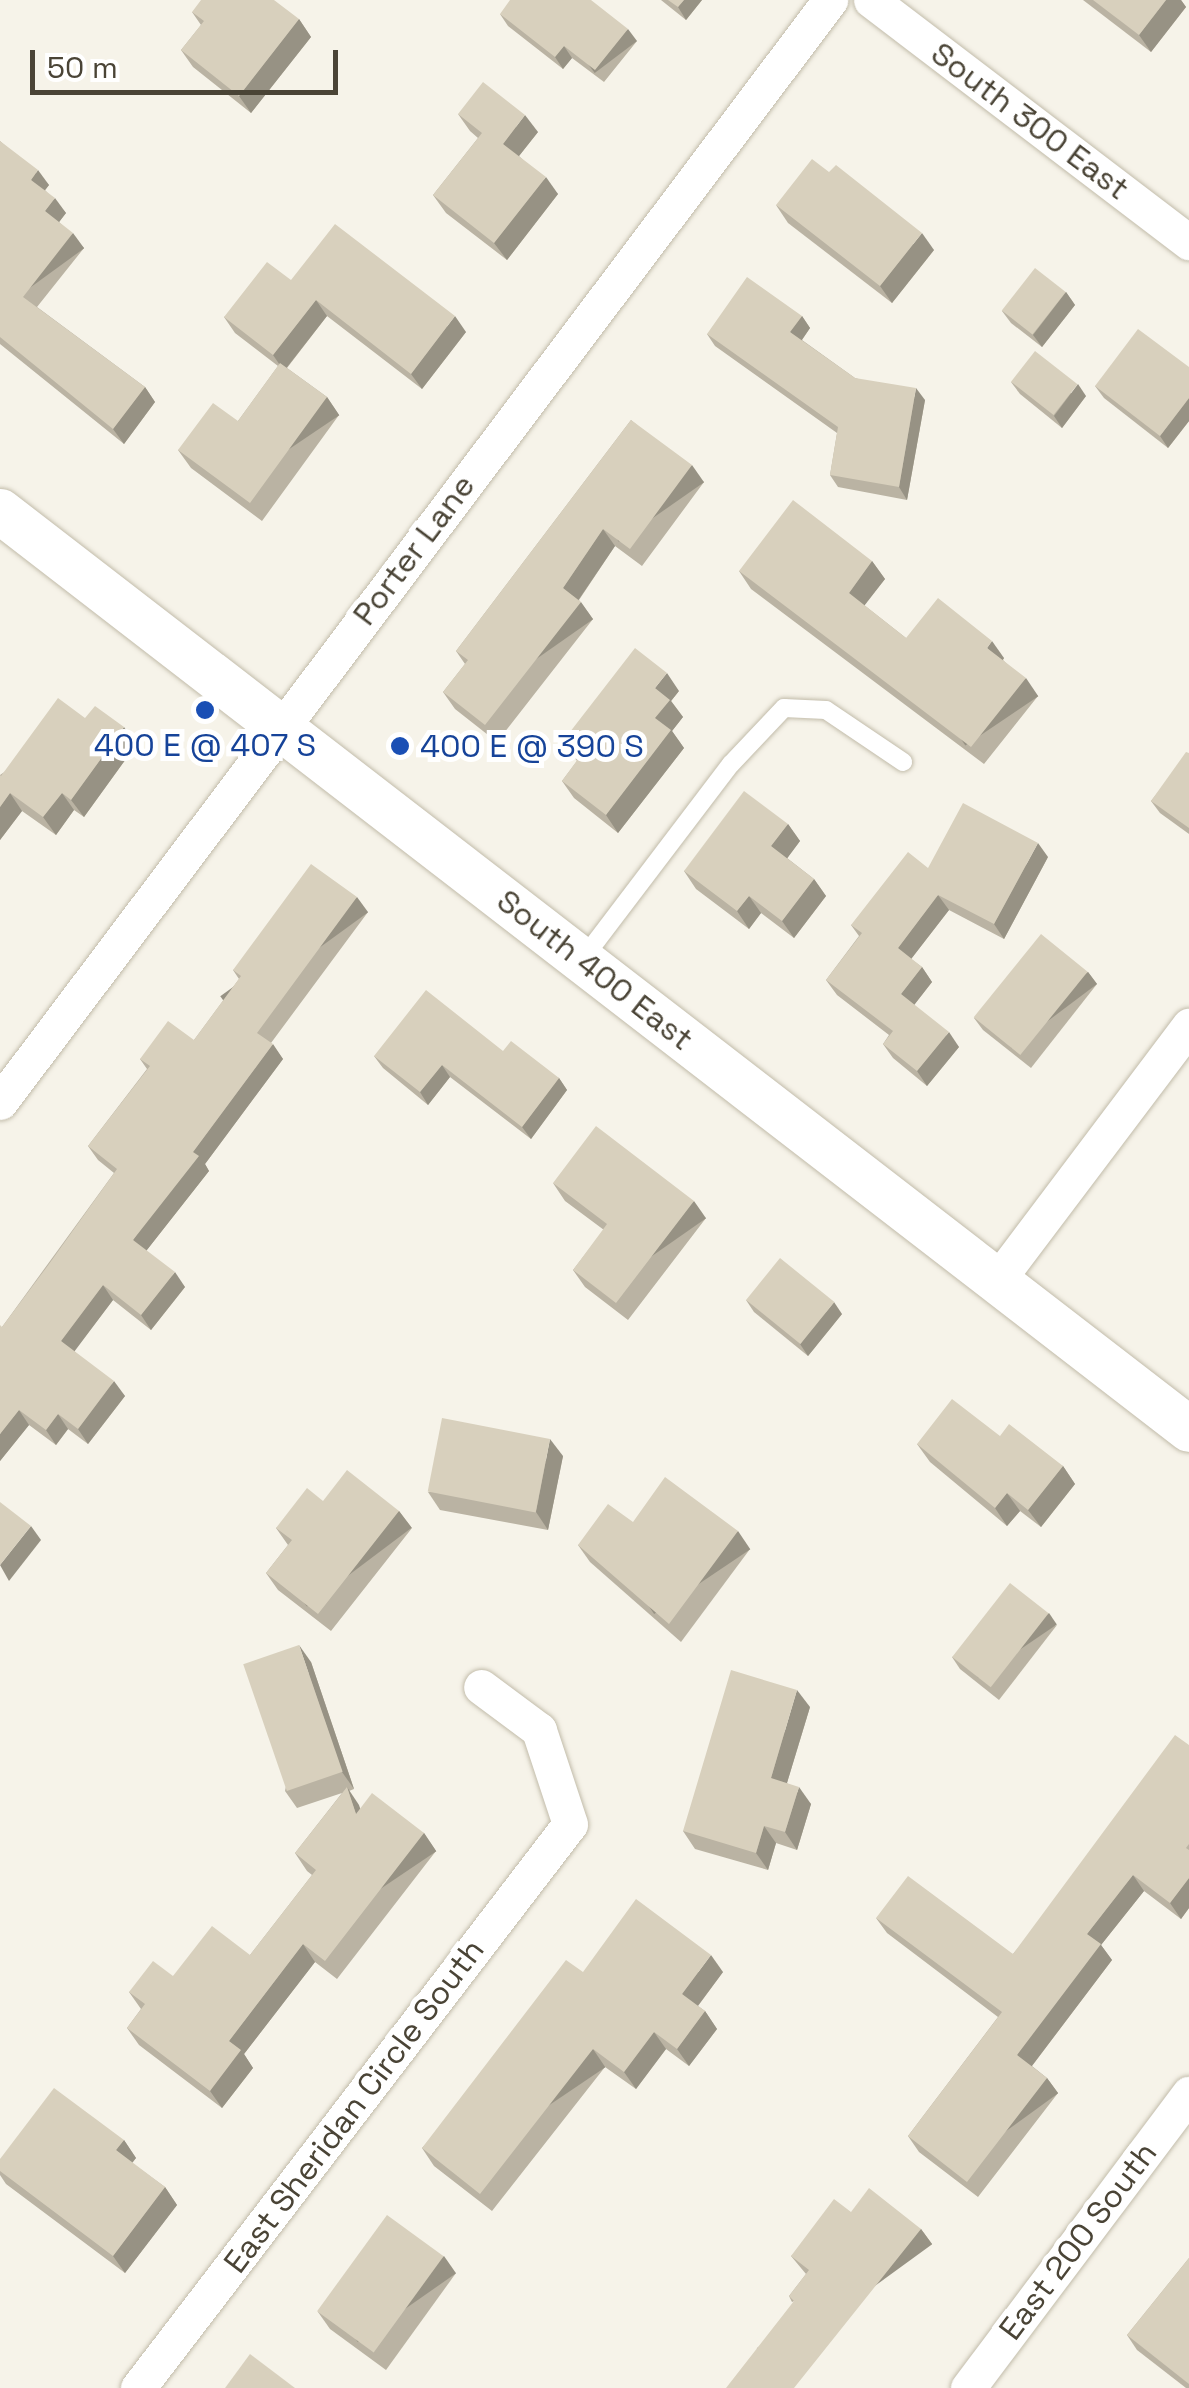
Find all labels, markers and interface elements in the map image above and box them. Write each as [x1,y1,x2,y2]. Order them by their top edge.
scale bar [35,30,342,92]
street label: South 300 East [924,34,1136,208]
text: 50 m [47,48,118,87]
street label: Porter Lane [345,467,483,633]
marker: 400 E @ 407 S [194,699,216,721]
place label: 400 E @ 407 S [94,726,316,764]
place label: 400 E @ 390 S [420,727,644,765]
marker: 400 E @ 390 S [389,735,411,757]
street label: South 400 East [489,882,701,1058]
street label: East Sheridan Circle South [216,1932,492,2280]
street label: East 200 South [991,2135,1165,2347]

